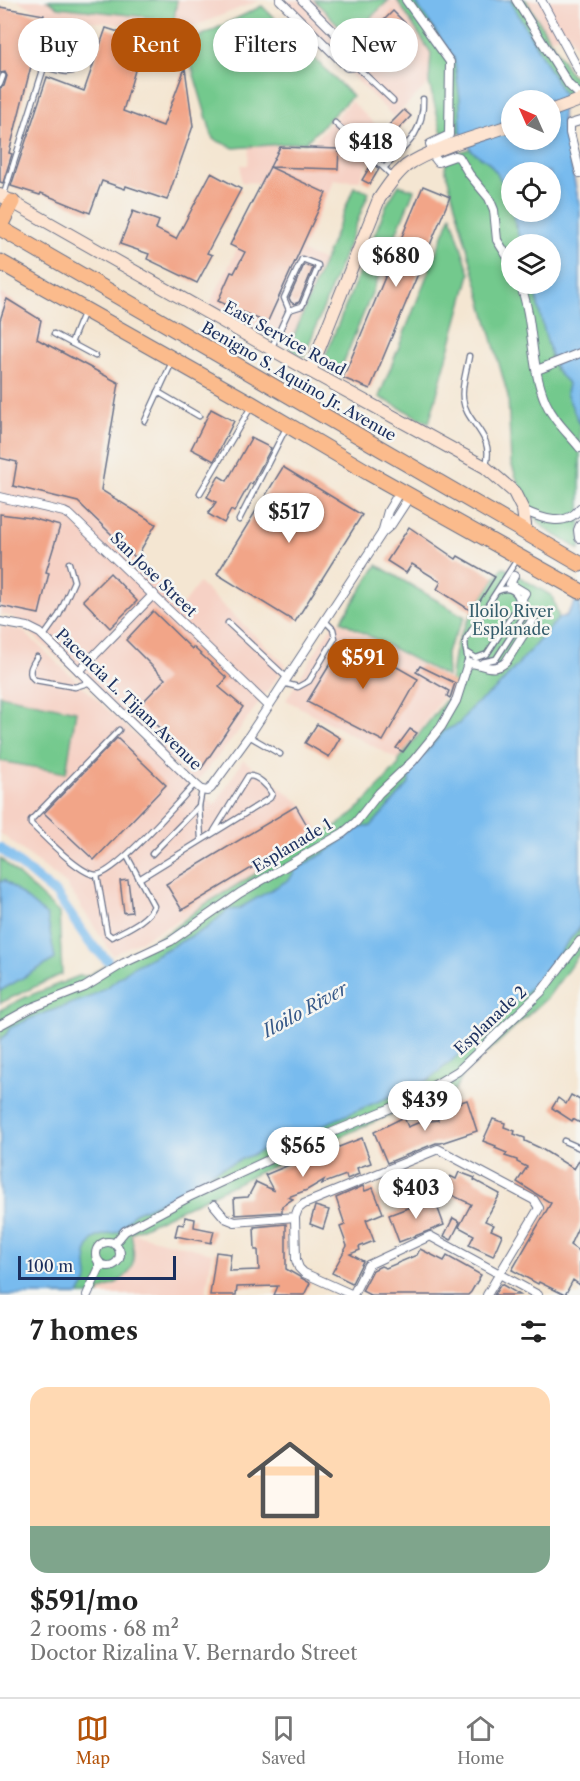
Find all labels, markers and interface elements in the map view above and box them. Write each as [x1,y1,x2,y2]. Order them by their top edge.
chip: Buy [18,18,99,72]
chip: Rent [111,18,201,72]
chip: Filters [213,18,318,72]
chip: New [330,18,418,72]
north arrow [501,90,561,150]
map controls [501,90,561,294]
pin: $418 [335,123,407,174]
text: $418 [349,130,393,154]
button: locate [501,162,561,222]
button: layers [501,234,561,294]
pin: $680 [360,237,432,288]
text: $680 [372,244,420,268]
street label: East Service Road [221,296,350,380]
street label: Benigno S. Aquino Jr. Avenue [198,317,400,445]
pin: $517 [253,493,325,544]
text: $517 [268,500,310,524]
street label: San Jose Street [106,528,202,621]
park label: Iloilo River Esplanade [469,601,554,639]
street label: Pacencia L. Tijam Avenue [52,624,206,774]
pin: $591 [327,639,399,690]
text: $591 [341,646,385,670]
street label: Esplanade 1 [249,813,336,877]
water label: Iloilo River [257,977,353,1043]
street label: Esplanade 2 [450,981,530,1059]
pin: $439 [389,1081,461,1132]
text: $439 [402,1088,448,1112]
pin: $565 [267,1127,339,1178]
text: $565 [280,1134,326,1158]
pin: $403 [380,1169,452,1220]
text: $403 [392,1176,440,1200]
scale bar [18,1253,176,1280]
text: 100 m [27,1256,73,1276]
text: 7 homes [30,1315,138,1347]
icon: filters [517,1315,550,1348]
icon: home [236,1426,344,1534]
text: $591/mo [30,1585,138,1617]
text: 2 rooms · 68 m² [30,1617,179,1641]
text: Doctor Rizalina V. Bernardo Street [30,1641,357,1665]
tab: Map [76,1712,110,1768]
tab: Saved [261,1712,306,1768]
tab: Home [457,1712,504,1768]

